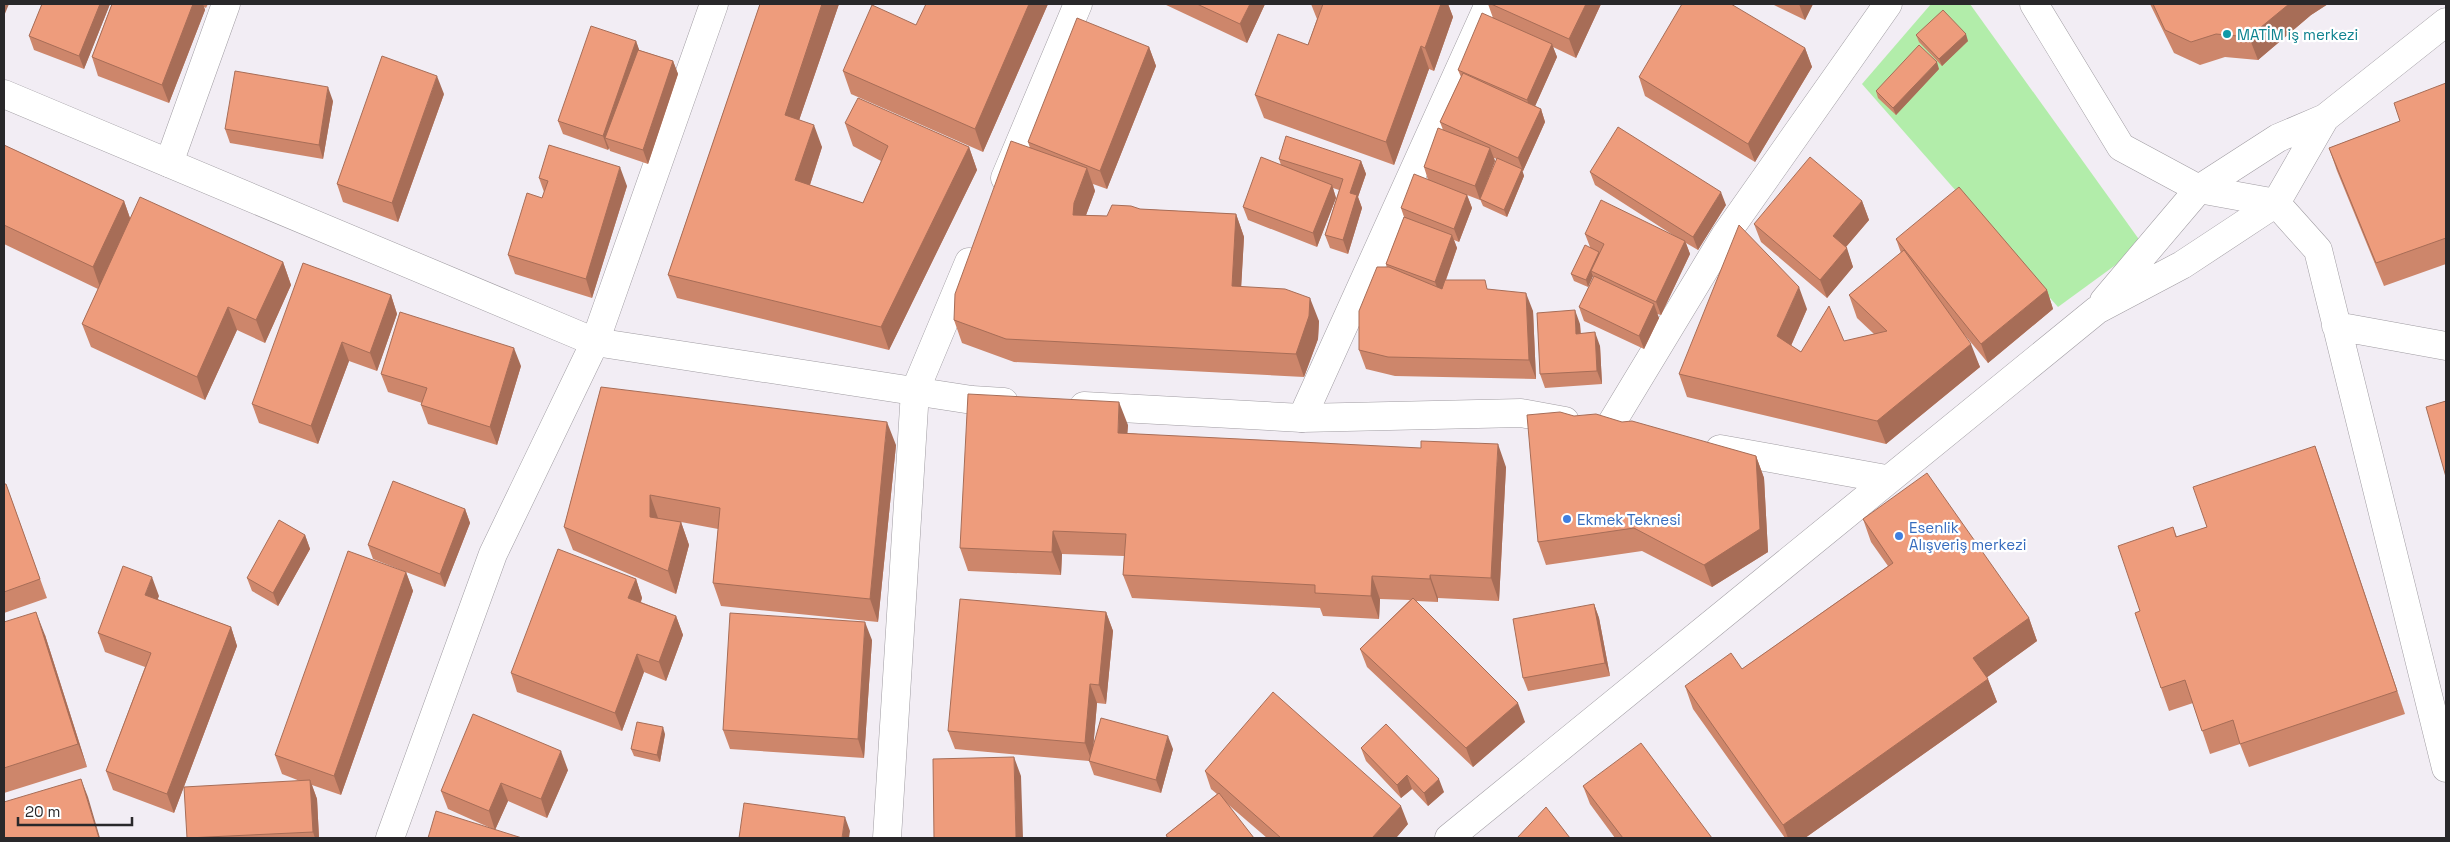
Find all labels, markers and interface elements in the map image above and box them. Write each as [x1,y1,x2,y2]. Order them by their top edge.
place label: MATİM iş merkezi [2237,25,2358,44]
marker: MATİM iş merkezi [2221,28,2233,40]
place label: Ekmek Teknesi [1577,510,1681,529]
marker: Ekmek Teknesi [1561,513,1573,525]
place label: Esenlik Alışveriş merkezi [1909,518,2026,554]
marker: Esenlik Alışveriş merkezi [1893,530,1905,542]
scale bar [18,794,131,826]
text: 20 m [25,802,60,821]

